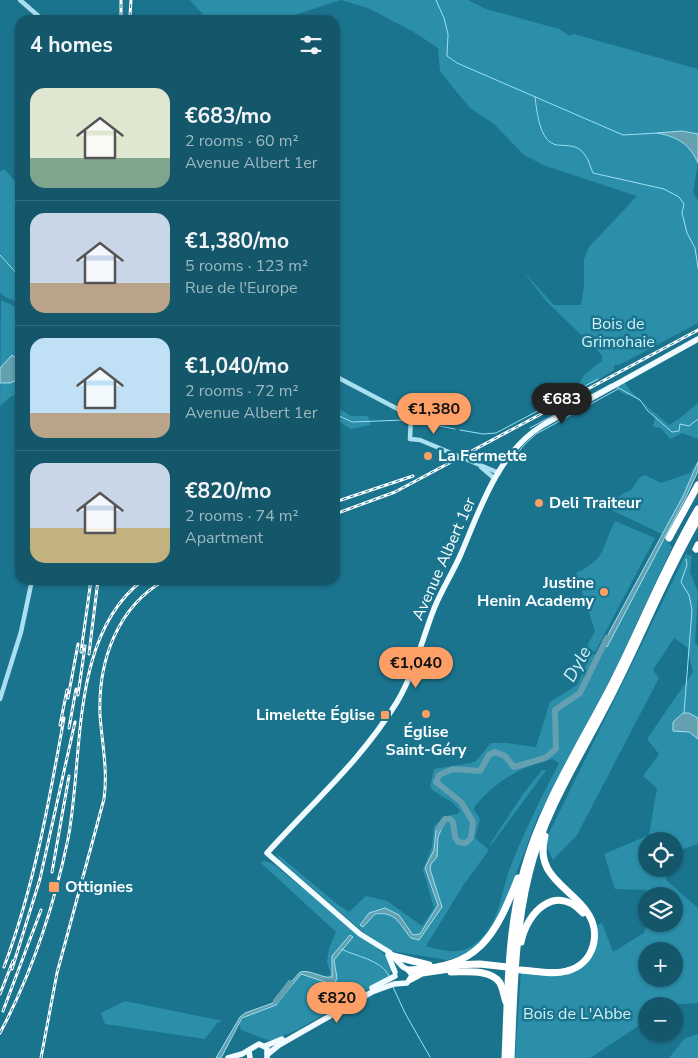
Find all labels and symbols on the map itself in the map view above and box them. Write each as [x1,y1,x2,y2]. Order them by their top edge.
park label: Bois de Grimohaie [581,313,655,353]
pin: €683 [532,382,592,425]
pin: €1,380 [393,392,475,435]
place label: La Fermette [438,445,527,467]
marker: La Fermette [422,450,434,462]
place label: Deli Traiteur [549,492,642,514]
street label: Avenue Albert 1er [407,494,481,624]
marker: Deli Traiteur [533,497,545,509]
place label: Justine Henin Academy [477,572,595,612]
marker: Justine Henin Academy [598,586,610,598]
water label: Dyle [557,641,597,686]
pin: €1,040 [375,646,457,689]
place label: Limelette Église [256,704,375,726]
marker: Église Saint-Géry [420,708,432,720]
marker: Limelette Église [379,709,391,721]
place label: Église Saint-Géry [386,721,467,761]
place label: Ottignies [65,876,133,898]
marker: Ottignies [47,880,61,894]
pin: €820 [307,982,367,1024]
park label: Bois de L'Abbe [523,1003,631,1025]

